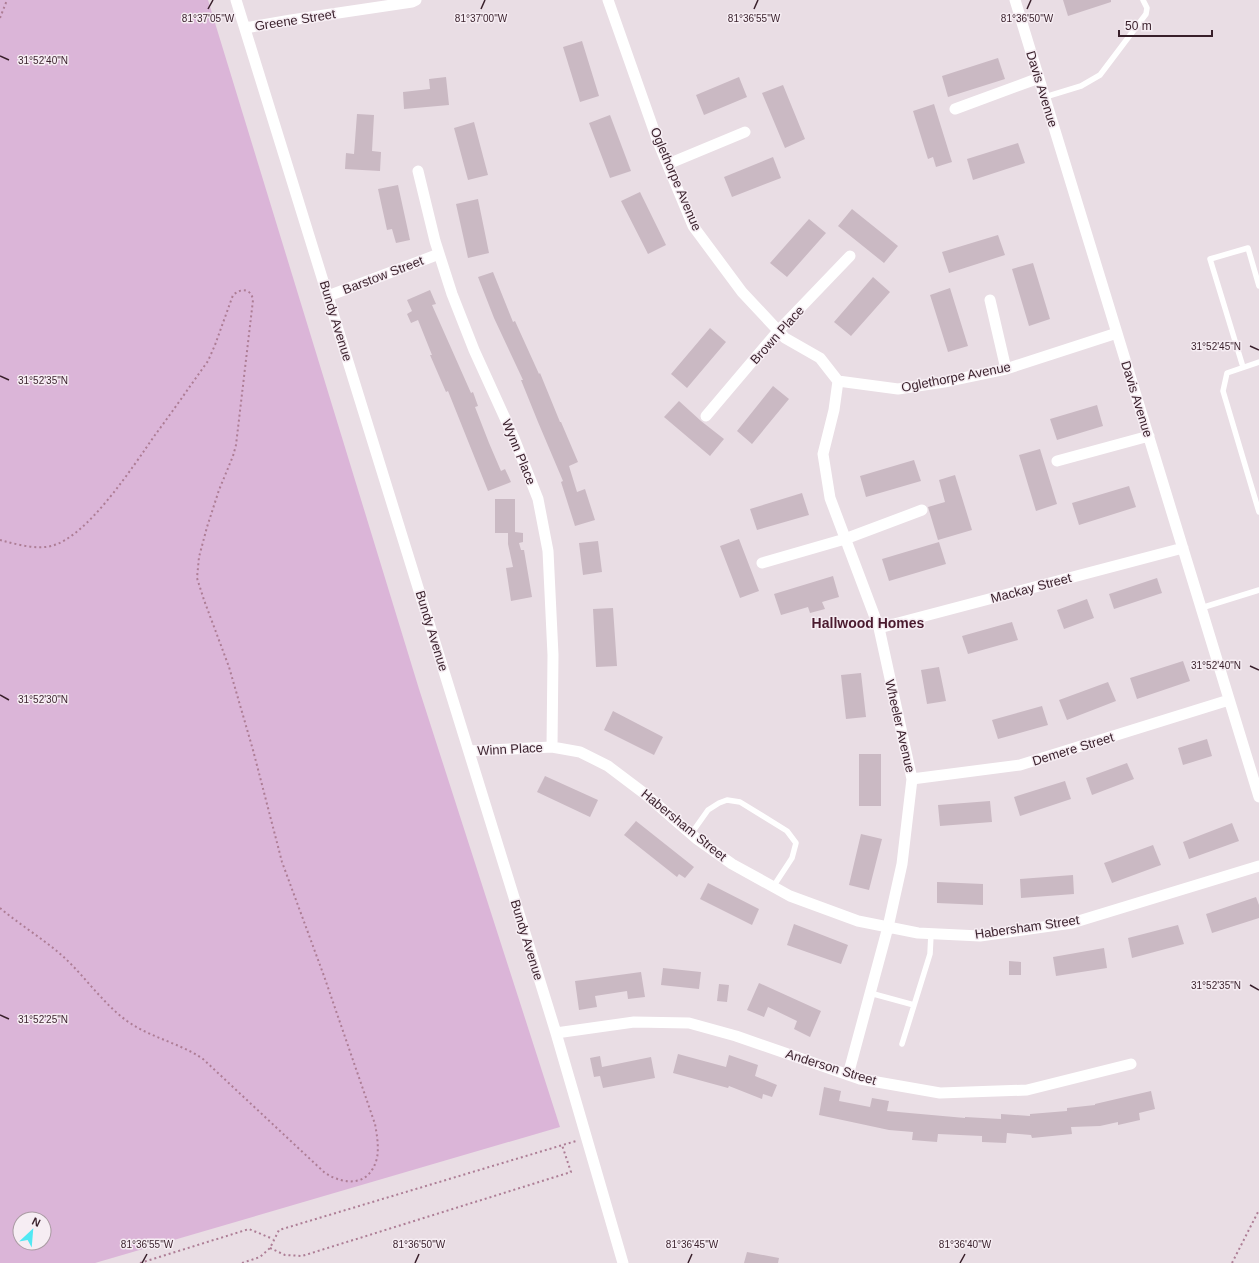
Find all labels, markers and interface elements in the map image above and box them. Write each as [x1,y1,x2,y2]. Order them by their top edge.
street label: Greene Street [254,6,337,34]
scale bar [1119,12,1212,38]
text: 81°37'05"W [182,13,235,24]
text: 81°37'00"W [455,13,508,24]
text: 81°36'55"W [728,13,781,24]
text: 81°36'50"W [1001,13,1054,24]
text: 50 m [1125,19,1152,33]
street label: Davis Avenue [1023,49,1061,129]
text: 31°52'40"N [18,55,68,66]
street label: Oglethorpe Avenue [647,125,705,233]
street label: Barstow Street [341,253,426,297]
street label: Bundy Avenue [317,279,355,363]
street label: Brown Place [747,303,807,367]
text: 31°52'45"N [1191,341,1241,352]
street label: Oglethorpe Avenue [900,359,1012,395]
street label: Davis Avenue [1118,359,1156,439]
text: 31°52'35"N [18,375,68,386]
street label: Wynn Place [499,417,539,487]
street label: Mackay Street [989,570,1073,606]
street label: Bundy Avenue [413,589,451,673]
district label: Hallwood Homes [812,615,925,631]
text: 31°52'40"N [1191,660,1241,671]
street label: Wheeler Avenue [882,678,918,774]
text: 31°52'30"N [18,694,68,705]
street label: Demere Street [1030,729,1116,769]
street label: Winn Place [477,740,543,758]
street label: Habersham Street [638,786,730,864]
street label: Bundy Avenue [508,898,546,982]
street label: Habersham Street [974,912,1081,942]
text: 31°52'35"N [1191,980,1241,991]
text: 31°52'25"N [18,1014,68,1025]
street label: Anderson Street [784,1046,878,1088]
north arrow [12,1211,52,1251]
text: N [30,1215,43,1229]
text: 81°36'55"W [121,1239,174,1250]
text: 81°36'50"W [393,1239,446,1250]
text: 81°36'45"W [666,1239,719,1250]
text: 81°36'40"W [939,1239,992,1250]

